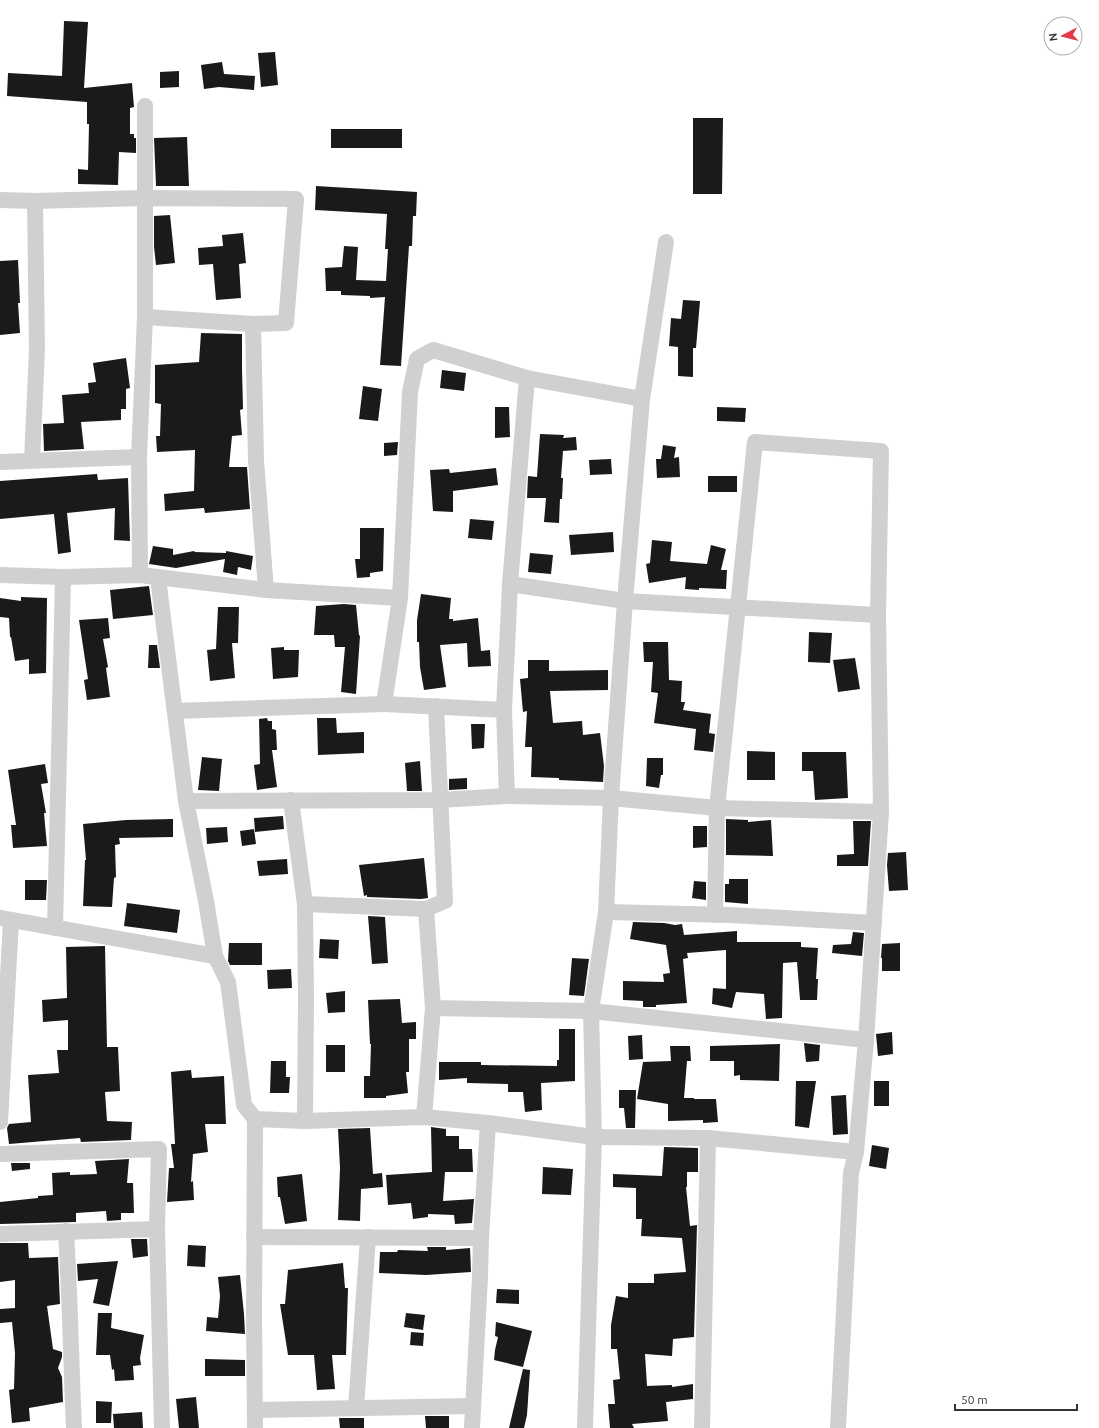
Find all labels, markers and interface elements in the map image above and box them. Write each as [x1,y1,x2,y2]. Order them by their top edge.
north arrow [1043,16,1083,56]
text: N [1047,32,1060,42]
scale bar [955,1386,1077,1412]
text: 50 m [961,1393,988,1406]

